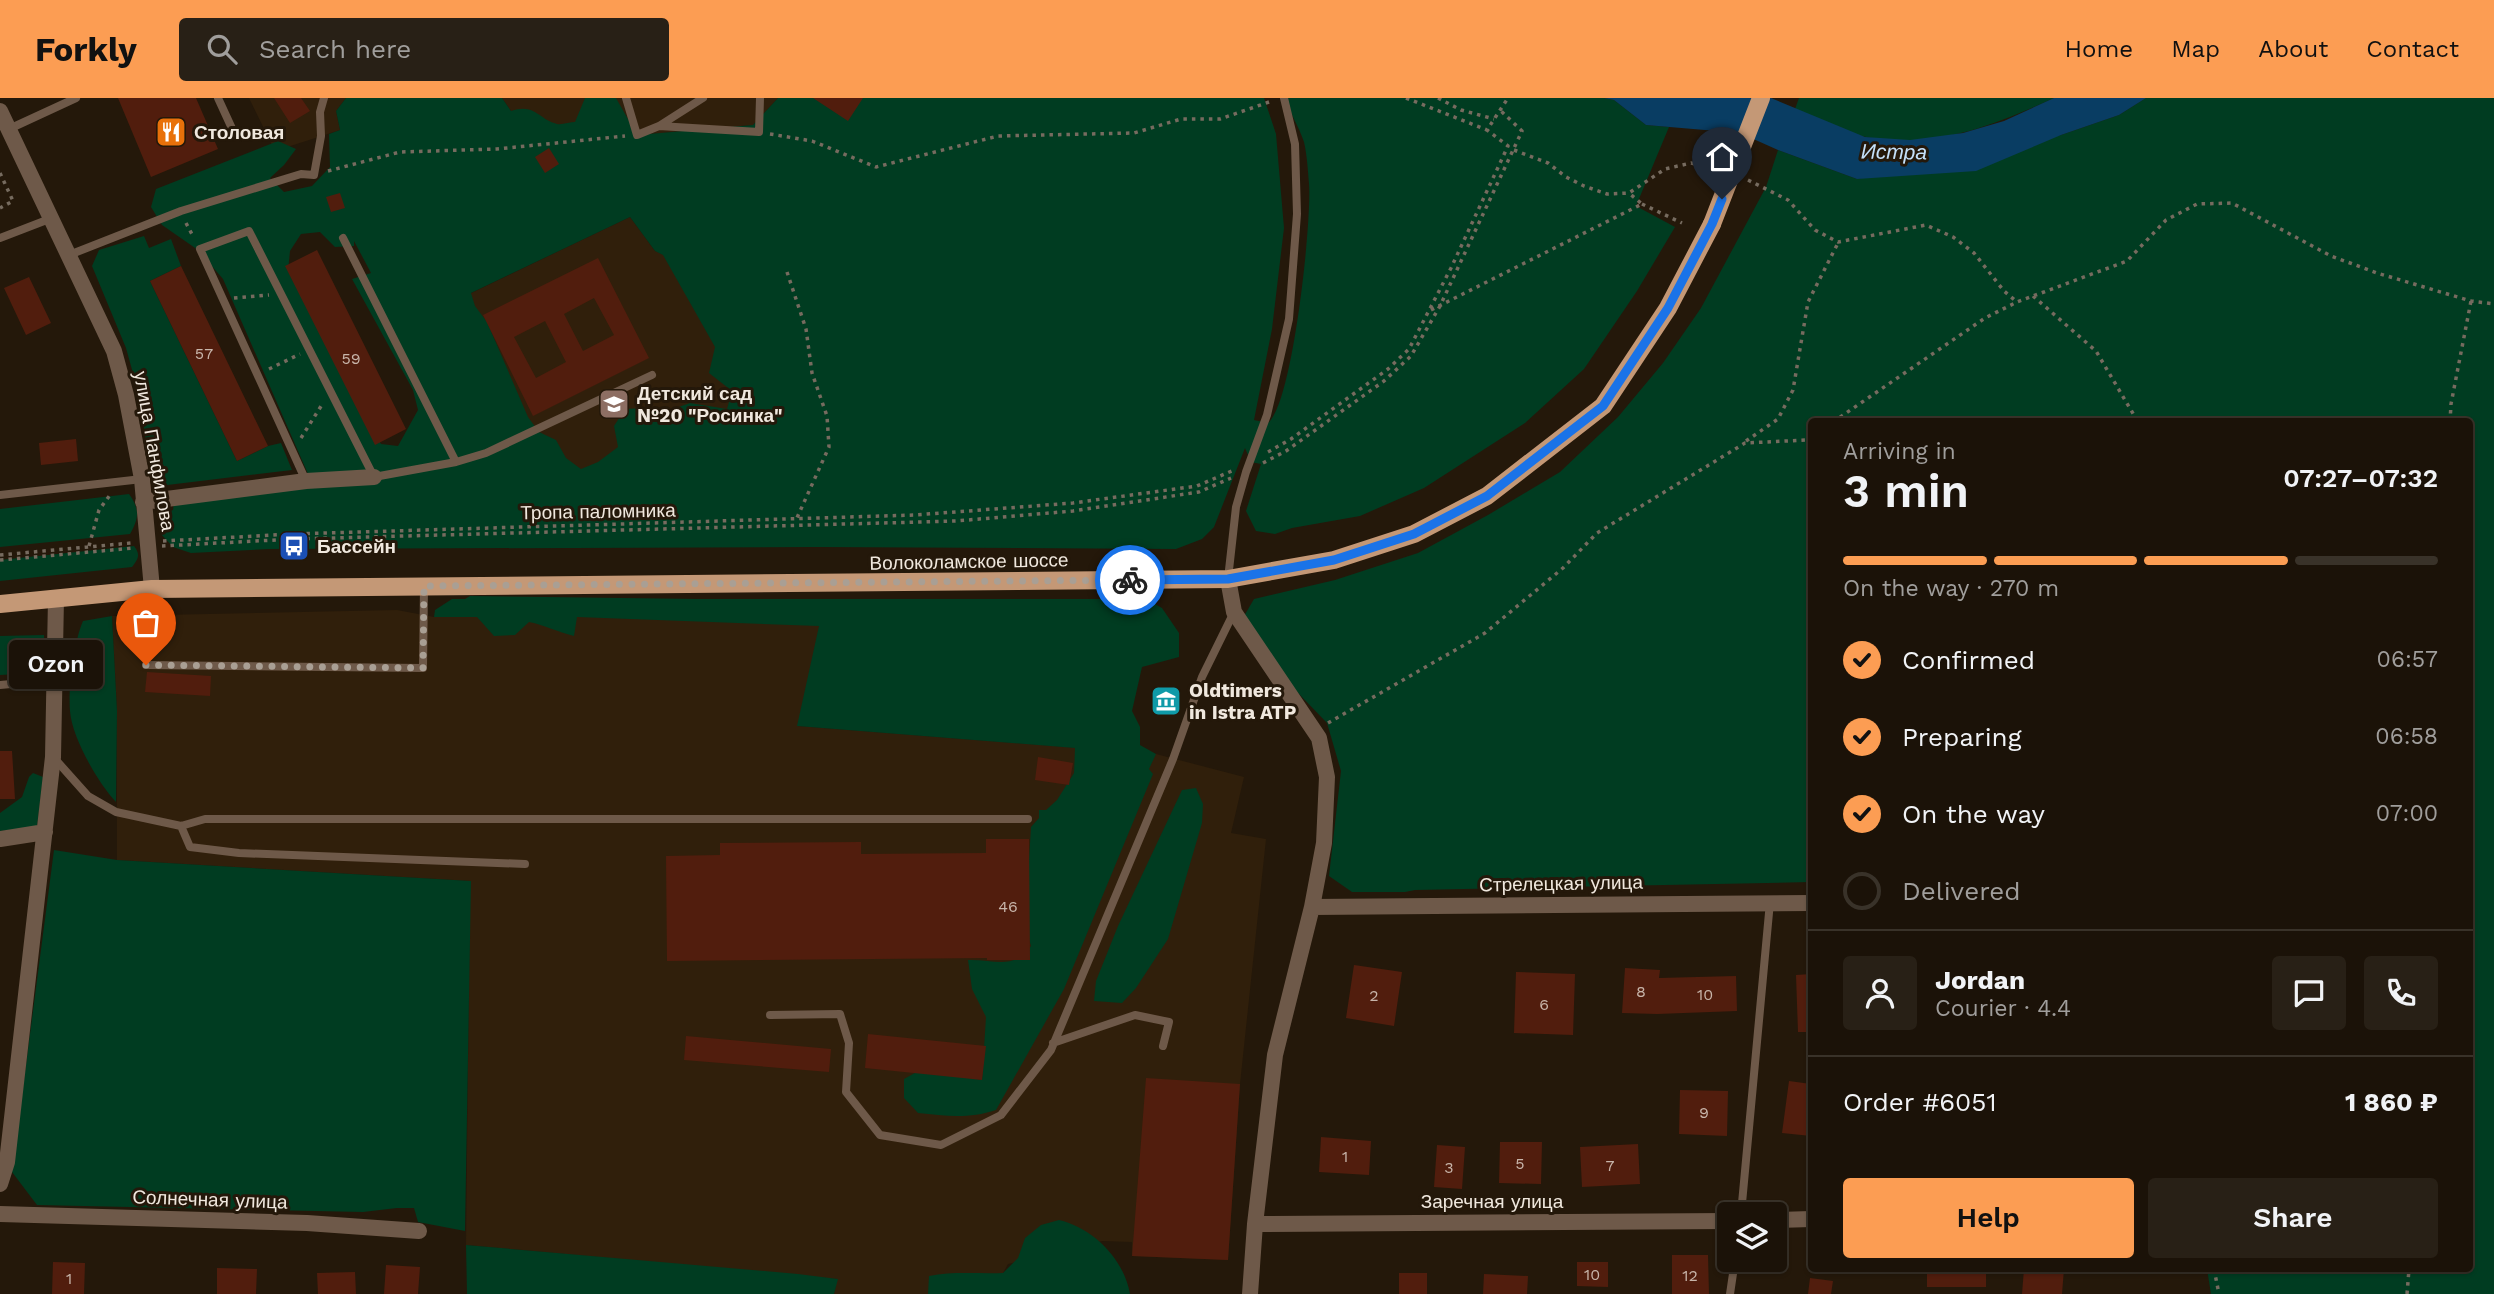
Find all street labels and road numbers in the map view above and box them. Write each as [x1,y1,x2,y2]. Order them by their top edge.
street label: улица Панфилова [129,369,180,533]
street label: Тропа паломника [520,499,676,524]
street label: Волоколамское шоссе [869,548,1069,575]
street label: Стрелецкая улица [1479,871,1644,896]
street label: Солнечная улица [132,1185,288,1214]
street label: Заречная улица [1421,1190,1564,1213]

